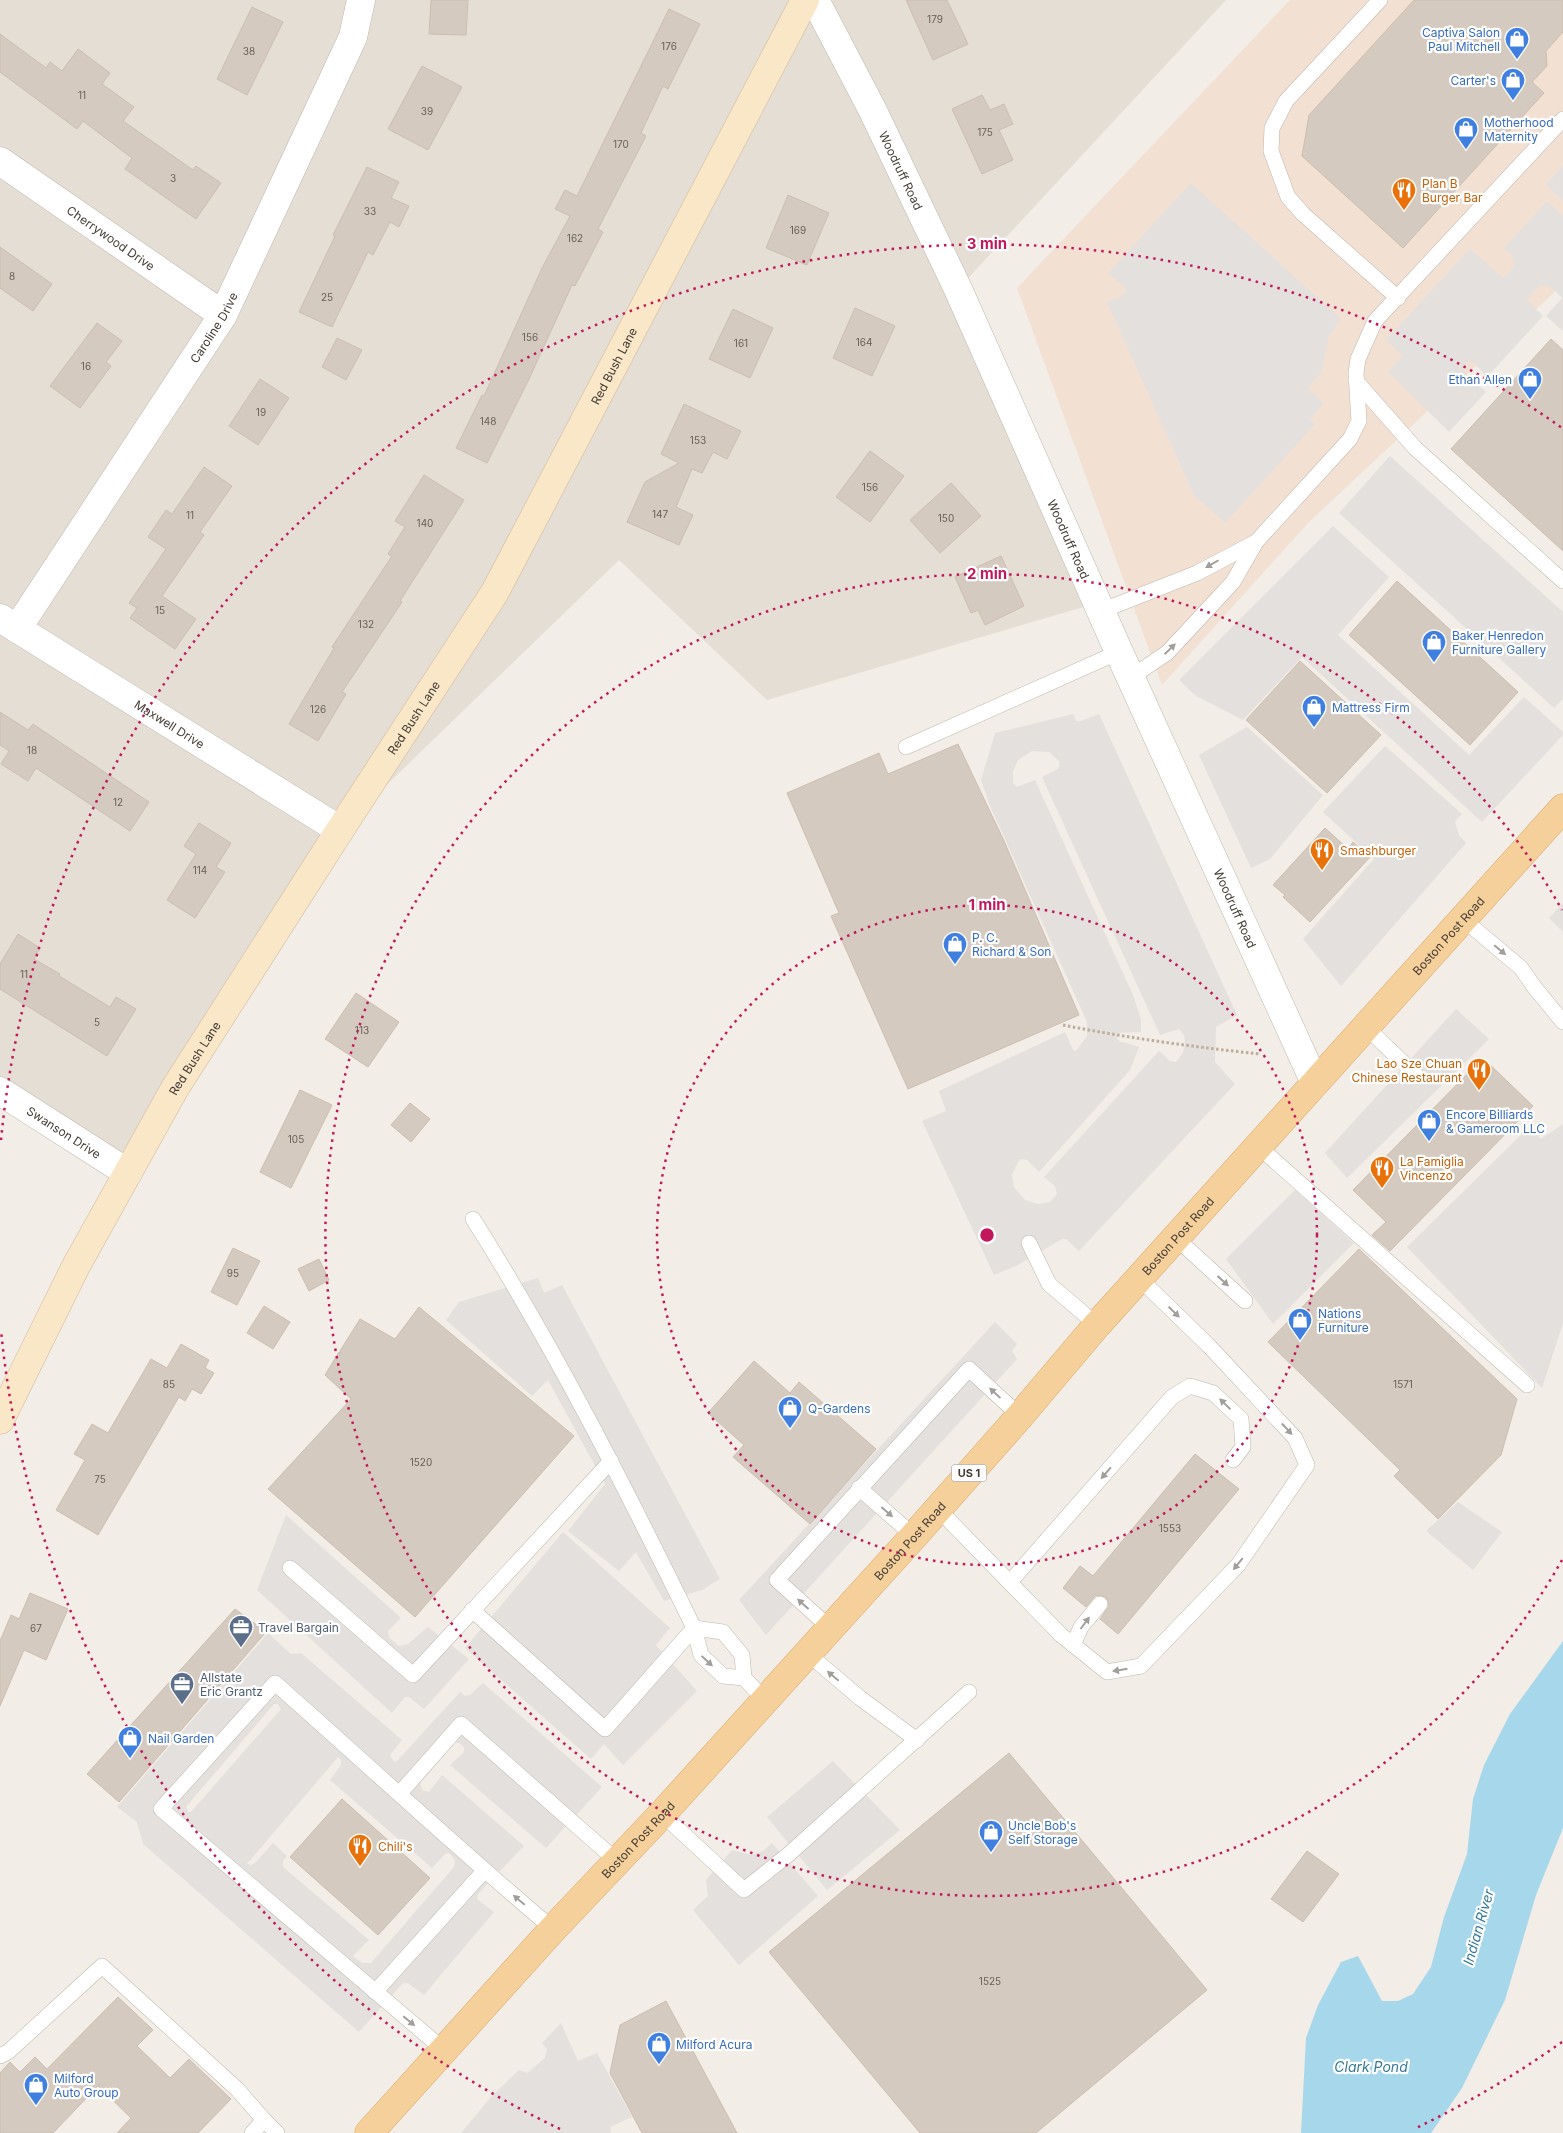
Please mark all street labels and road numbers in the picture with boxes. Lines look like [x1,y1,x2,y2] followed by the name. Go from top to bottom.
[876,129,926,212] street label: Woodruff Road
[64,202,158,273] street label: Cherrywood Drive
[186,290,240,366] street label: Caroline Drive
[587,325,640,407] street label: Red Bush Lane
[1045,497,1093,581] street label: Woodruff Road
[384,678,443,757] street label: Red Bush Lane
[132,696,208,751] street label: Maxwell Drive
[1211,866,1260,950] street label: Woodruff Road
[1409,893,1487,978] street label: Boston Post Road
[165,1018,223,1098] street label: Red Bush Lane
[24,1103,104,1161] street label: Swanson Drive
[1138,1193,1217,1278] street label: Boston Post Road
[952,1465,986,1482] road number: US 1
[870,1498,949,1583] street label: Boston Post Road
[598,1798,678,1881] street label: Boston Post Road

